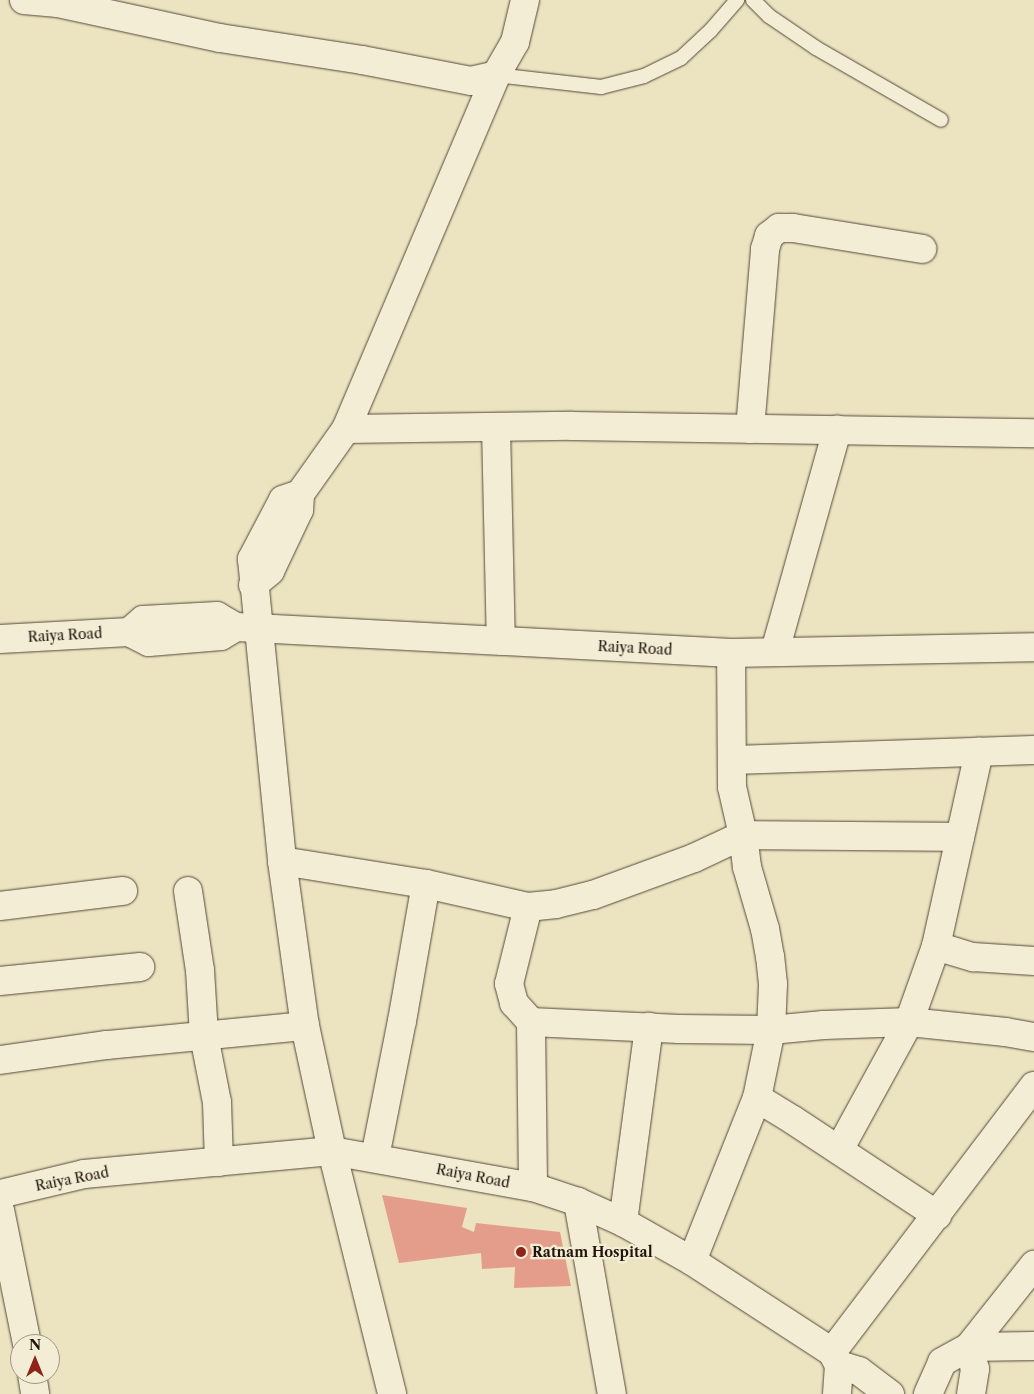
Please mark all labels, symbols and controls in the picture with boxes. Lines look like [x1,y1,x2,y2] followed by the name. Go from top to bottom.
[27,625,103,645] street label: Raiya Road
[597,638,673,658] street label: Raiya Road
[435,1161,511,1191] street label: Raiya Road
[34,1164,110,1194] street label: Raiya Road
[532,1244,653,1260] place label: Ratnam Hospital
[514,1245,528,1259] marker: Ratnam Hospital
[10,1334,60,1384] north arrow
[29,1336,41,1354] text: N

